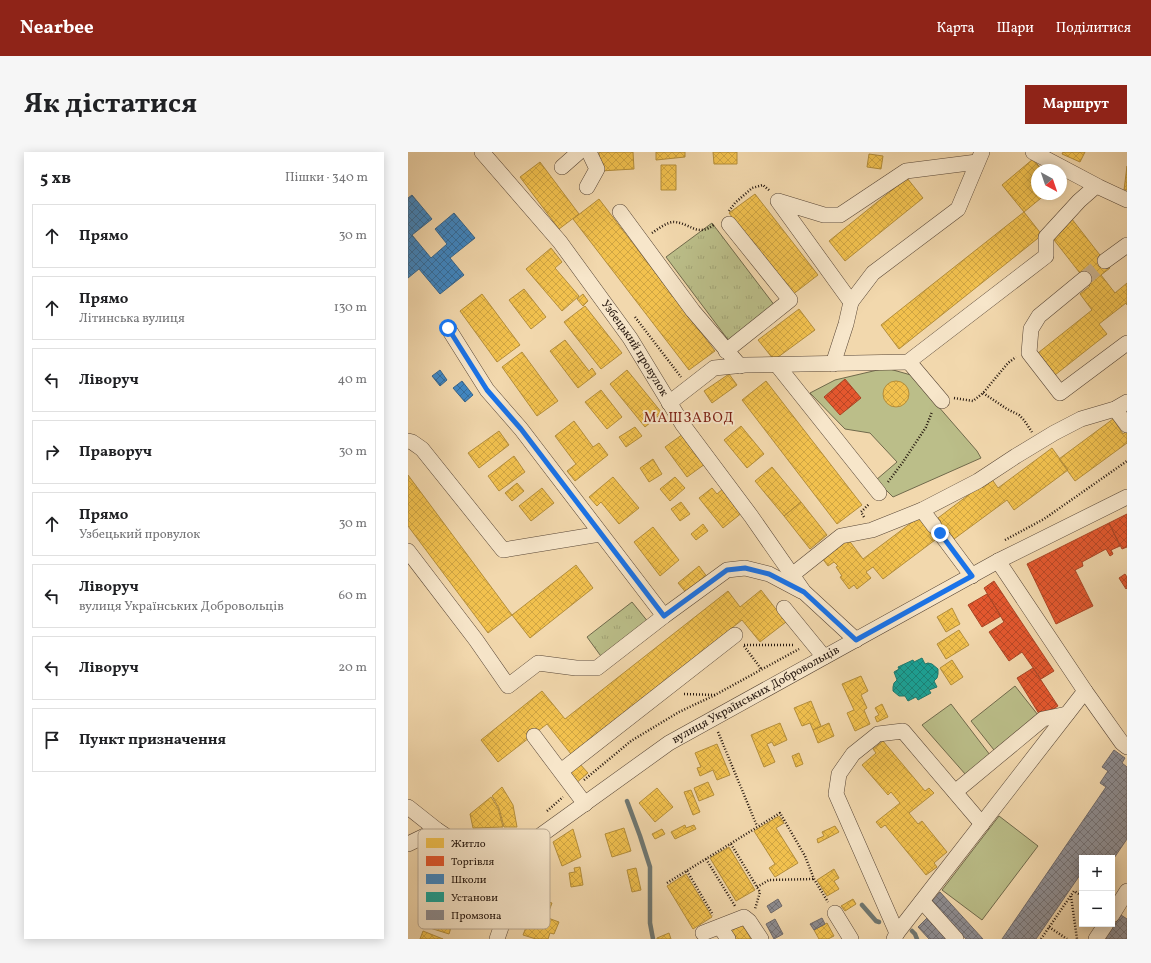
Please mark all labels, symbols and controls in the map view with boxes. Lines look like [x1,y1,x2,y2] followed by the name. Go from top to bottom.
[20,15,94,41] text: Nearbee
[937,19,975,38] text: Карта
[997,19,1034,38] text: Шари
[1056,19,1131,38] text: Поділитися
[24,85,197,124] text: Як дістатися
[1025,85,1127,124] button: Маршрут
[1031,164,1067,200] north arrow
[40,167,71,190] text: 5 хв
[285,169,368,187] text: Пішки · 340 m
[41,225,63,247] icon: ahead
[79,226,128,247] text: Прямо
[339,227,367,245] text: 30 m
[79,289,128,310] text: Прямо
[41,297,63,319] icon: ahead
[597,297,672,400] street label: Узбецький провулок
[334,299,367,317] text: 130 m
[79,310,185,328] text: Літинська вулиця
[439,319,457,337] route start
[41,369,63,391] icon: left
[79,370,139,391] text: Ліворуч
[338,371,367,389] text: 40 m
[643,409,735,428] district label: МАШЗАВОД
[41,441,63,463] icon: right
[79,442,152,463] text: Праворуч
[339,443,367,461] text: 30 m
[79,505,128,526] text: Прямо
[41,513,63,535] icon: ahead
[339,515,367,533] text: 30 m
[931,524,949,542] route end
[79,526,200,544] text: Узбецький провулок
[79,577,139,598] text: Ліворуч
[41,585,63,607] icon: left
[339,587,367,605] text: 60 m
[79,598,284,616] text: вулиця Українських Добровольців
[669,642,843,748] street label: вулиця Українських Добровольців
[41,657,63,679] icon: left
[79,658,139,679] text: Ліворуч
[338,659,367,677] text: 20 m
[41,729,63,751] icon: arrive
[79,730,226,751] text: Пункт призначення
[418,829,550,929] legend
[451,837,486,852] text: Житло
[451,855,495,870] text: Торгівля
[1079,855,1115,927] map controls
[1079,855,1115,891] button: +
[451,873,487,888] text: Школи
[451,891,498,906] text: Установи
[1079,891,1115,927] button: −
[451,909,502,924] text: Промзона

